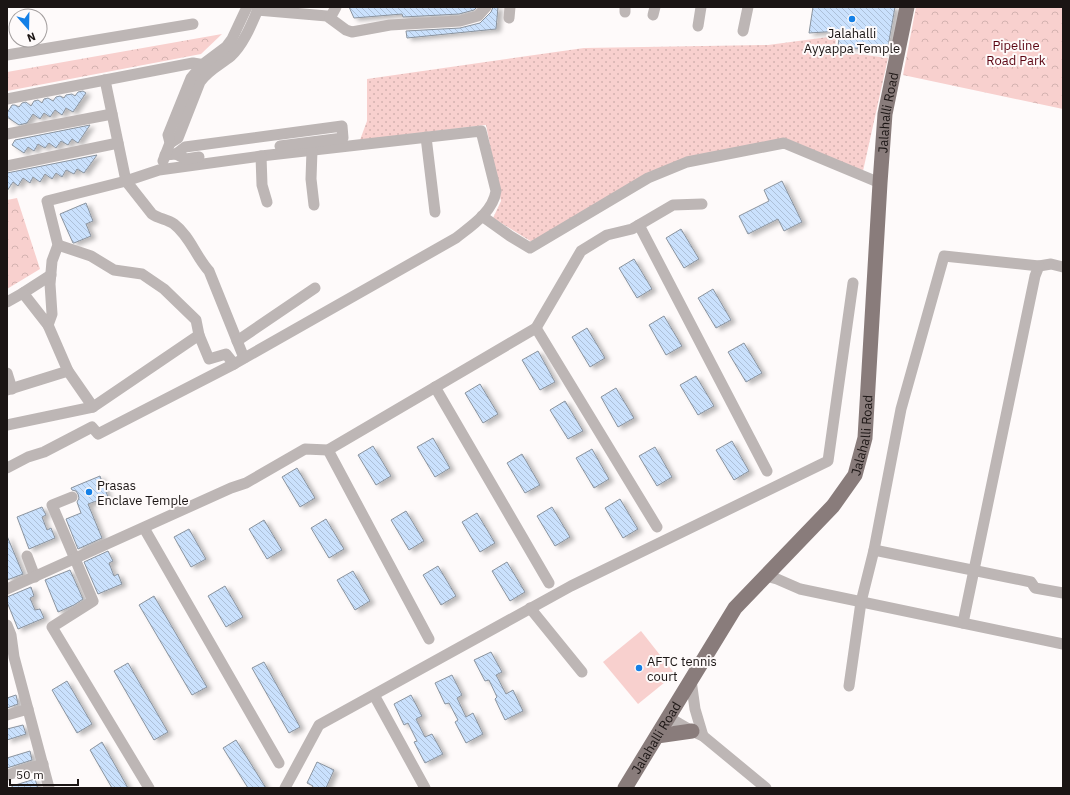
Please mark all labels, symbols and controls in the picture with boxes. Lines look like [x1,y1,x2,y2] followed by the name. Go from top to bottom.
[8,8,48,48] north arrow
[847,14,857,24] marker: Jalahalli Ayyappa Temple
[804,25,900,57] place label: Jalahalli Ayyappa Temple
[25,29,38,45] text: N
[986,37,1046,69] park label: Pipeline Road Park
[874,71,902,154] street label: Jalahalli Road
[847,394,876,477] street label: Jalahalli Road
[97,477,189,509] place label: Prasas Enclave Temple
[84,487,94,497] marker: Prasas Enclave Temple
[647,653,717,685] place label: AFTC tennis court
[634,663,644,673] marker: AFTC tennis court
[627,698,684,777] street label: Jalahalli Road
[10,761,78,787] scale bar
[16,767,44,782] text: 50 m

